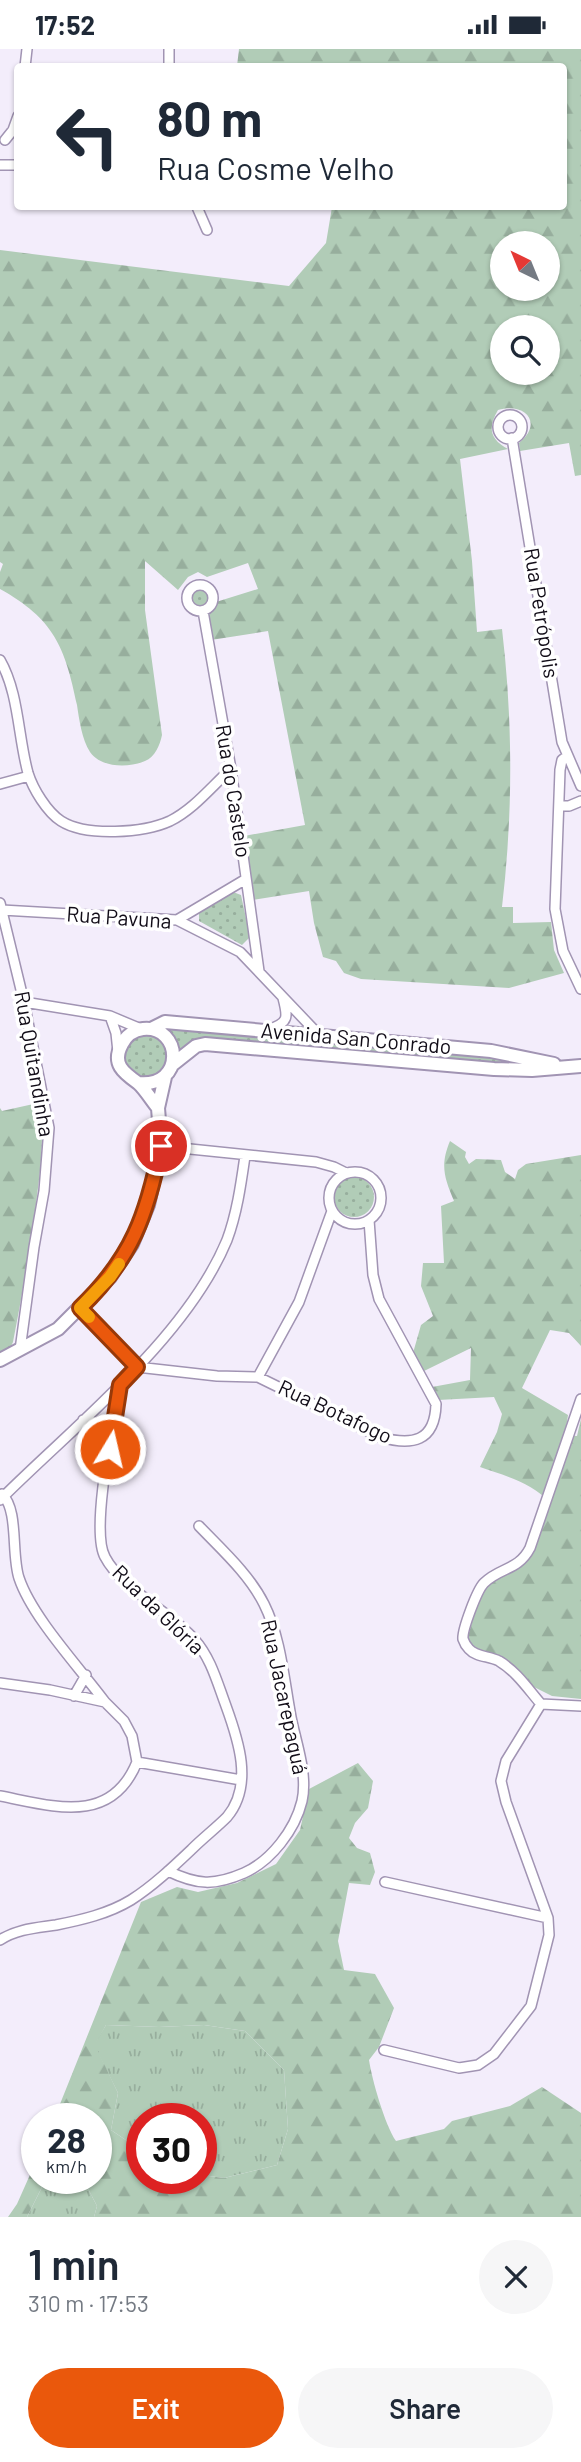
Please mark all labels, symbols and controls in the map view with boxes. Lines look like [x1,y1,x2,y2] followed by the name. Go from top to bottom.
[35,9,95,40] text: 17:52
[157,88,262,147] text: 80 m
[42,91,133,182] icon: left
[157,148,395,186] text: Rua Cosme Velho
[490,231,560,301] north arrow
[490,231,560,385] map controls
[490,315,560,385] button: search
[520,546,565,680] street label: Rua Petrópolis
[212,722,257,859] street label: Rua do Castelo
[66,900,172,933] street label: Rua Pavuna
[10,989,61,1139] street label: Rua Quitandinha
[260,1017,452,1058] street label: Avenida San Conrado
[131,1116,191,1176] pin
[142,1127,180,1165] icon: arrive
[275,1373,396,1448] street label: Rua Botafogo
[73,1412,147,1486] position arrow
[108,1559,210,1659] street label: Rua da Glória
[257,1617,314,1776] street label: Rua Jacarepaguá
[126,2103,217,2194] speed limit sign: 30
[47,2118,86,2160] text: 28
[46,2155,87,2177] text: km/h
[28,2238,120,2288] text: 1 min
[479,2240,553,2314] button: close
[28,2289,149,2317] text: 310 m · 17:53
[28,2368,284,2448] button: Exit
[298,2368,553,2448] button: Share

